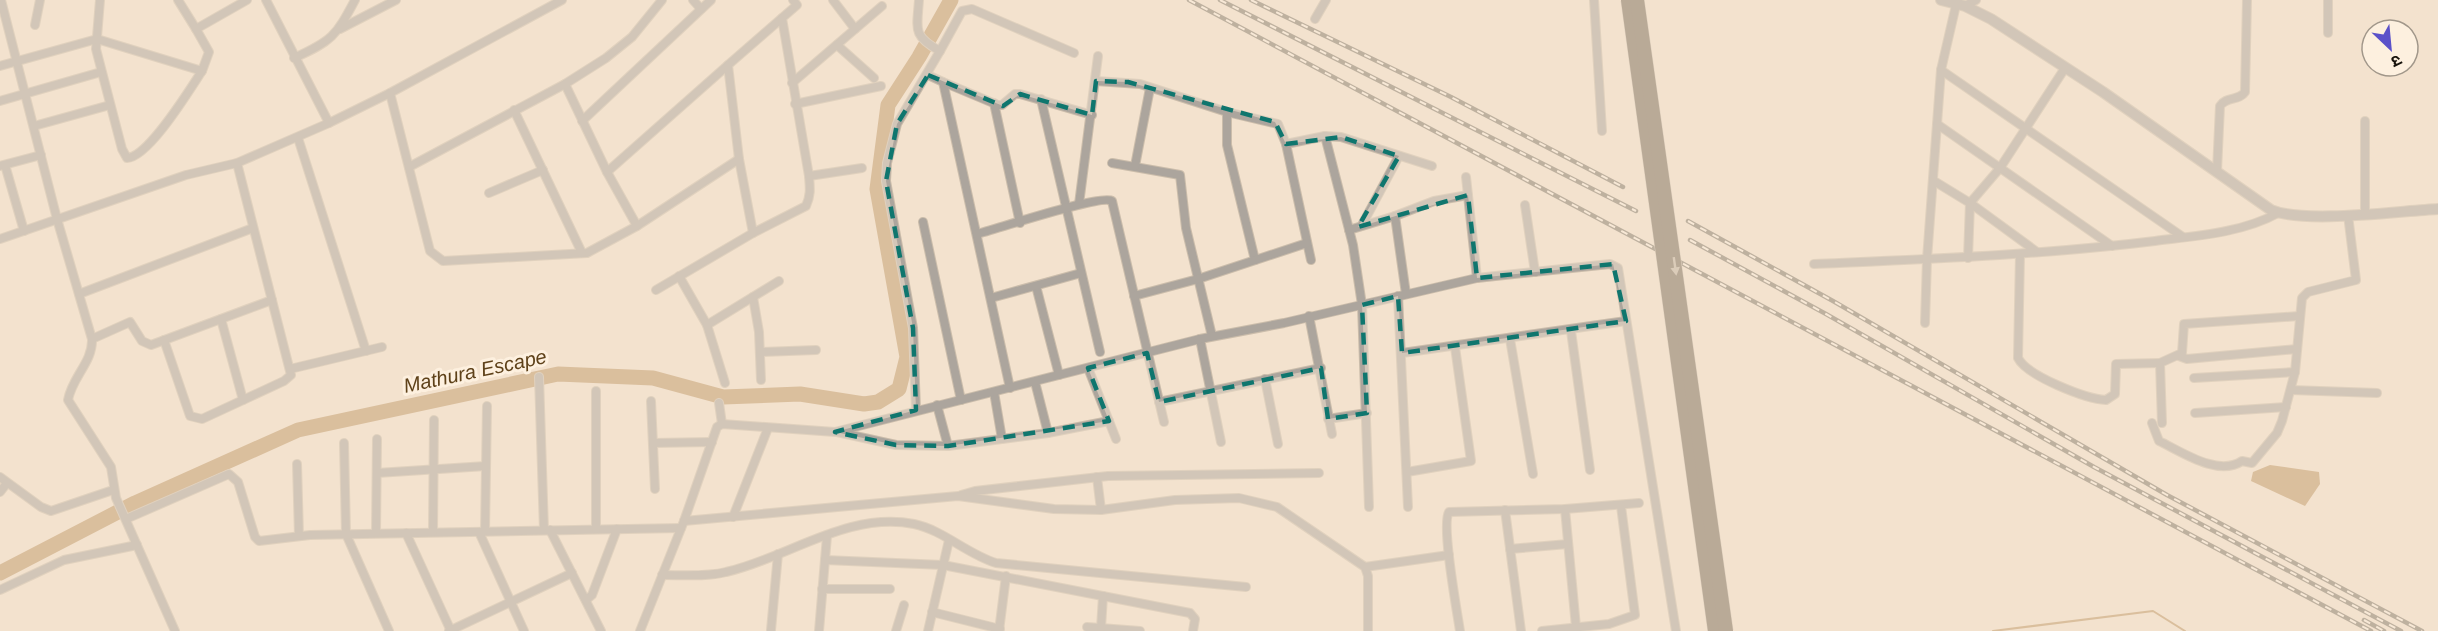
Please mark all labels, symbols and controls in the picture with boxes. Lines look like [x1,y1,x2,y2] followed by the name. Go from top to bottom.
[2360,18,2420,78] north arrow
[2388,51,2404,71] text: उ
[1670,256,1679,275] one-way arrow
[401,345,549,397] water label: Mathura Escape

